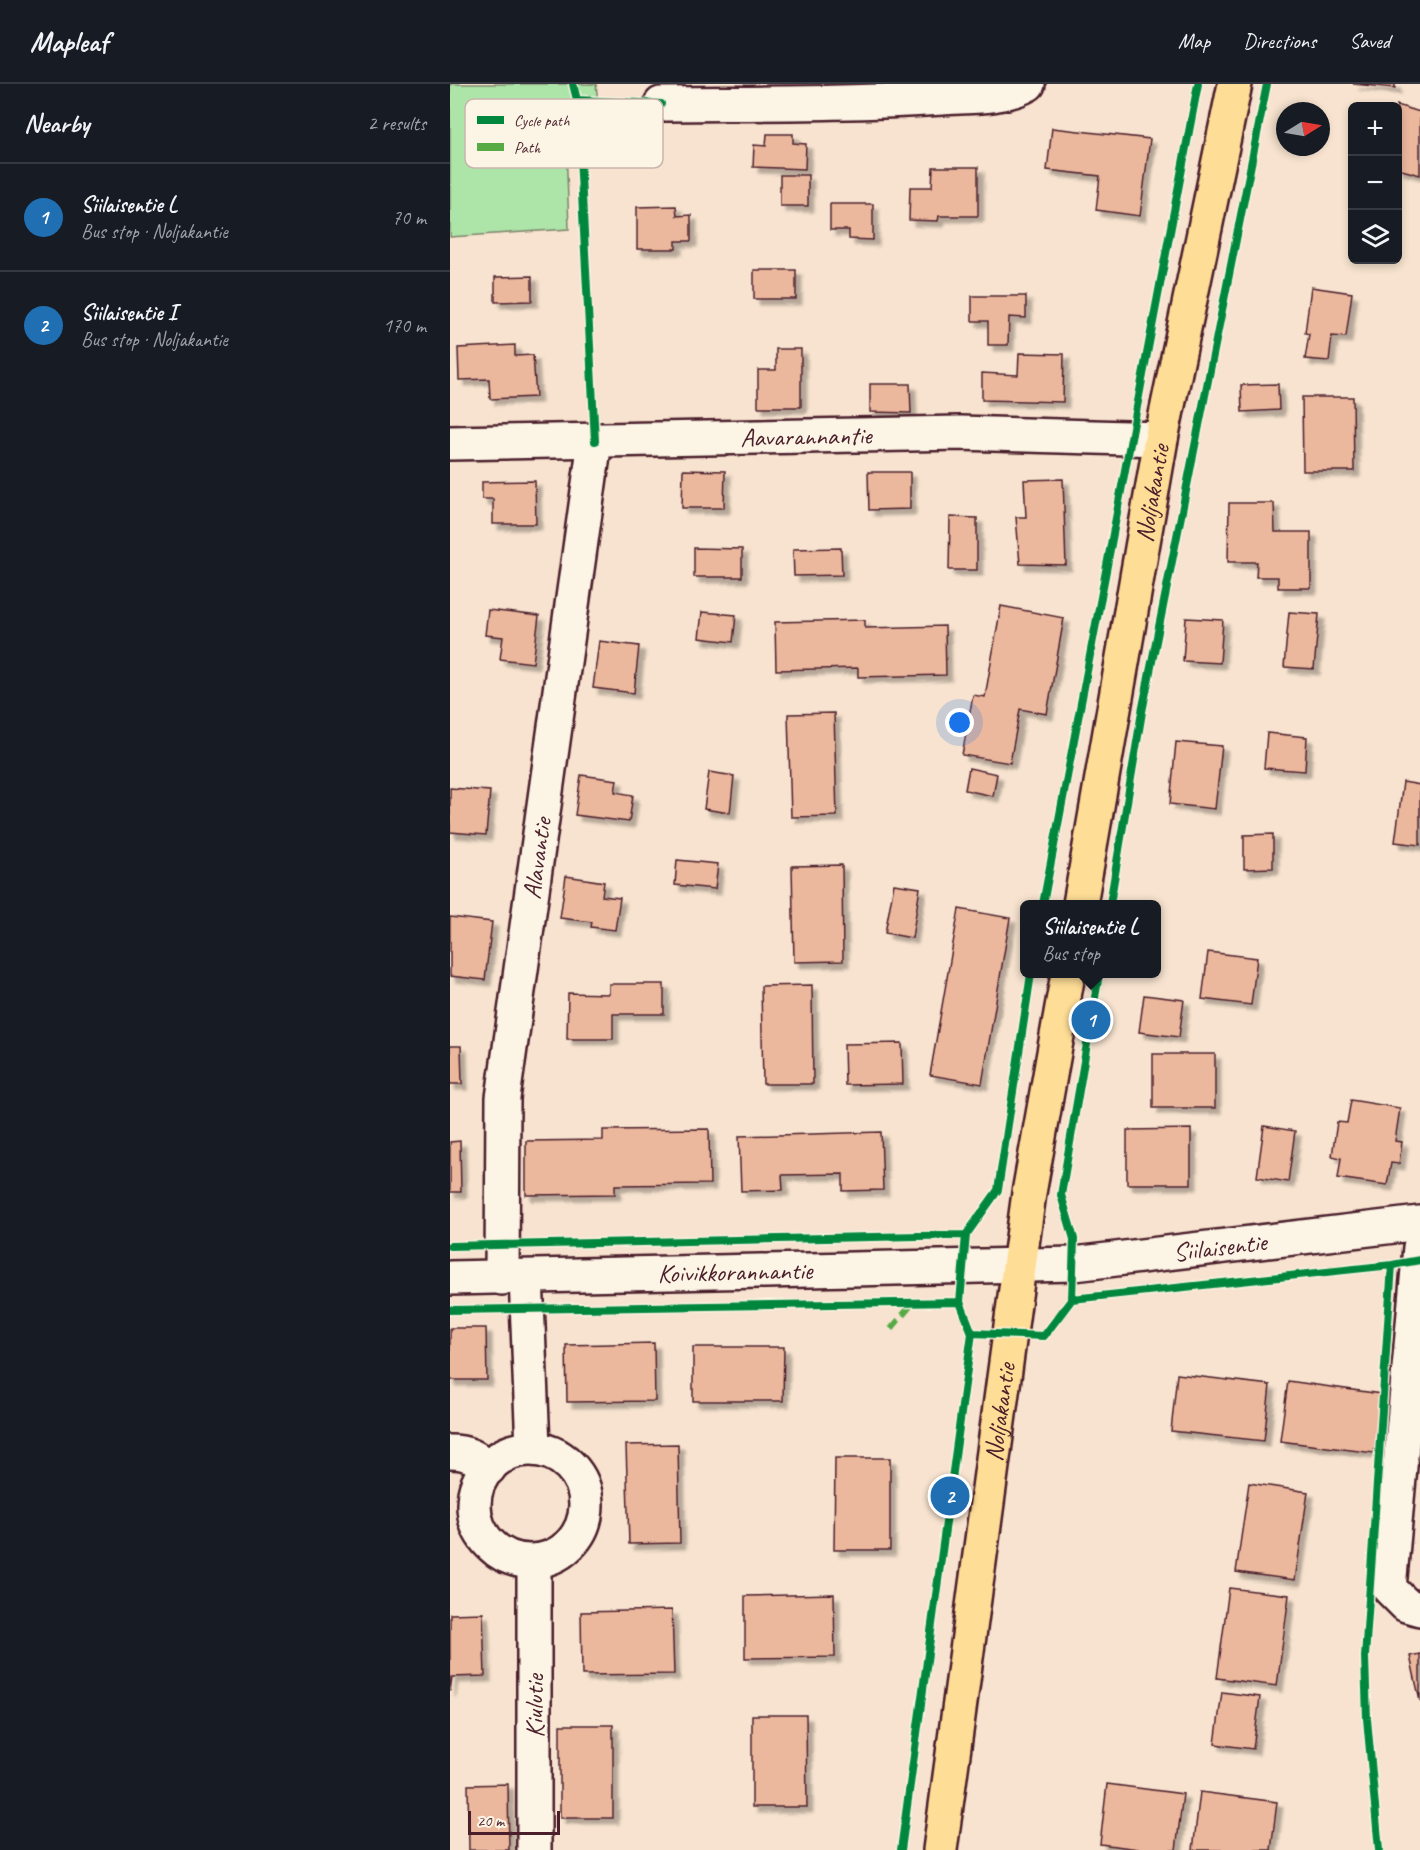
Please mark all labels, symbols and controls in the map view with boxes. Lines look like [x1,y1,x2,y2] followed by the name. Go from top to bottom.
[30,24,108,59] text: Mapleaf
[1178,28,1210,54] text: Map
[1243,28,1316,54] text: Directions
[1349,28,1390,54] text: Saved
[465,99,663,168] legend
[1276,102,1330,156] north arrow
[1348,102,1402,264] map controls
[1348,102,1402,156] button: +
[24,107,89,140] text: Nearby
[367,111,426,136] text: 2 results
[514,111,570,131] text: Cycle path
[514,138,541,158] text: Path
[1348,156,1402,210] button: −
[81,191,177,219] text: Siilaisentie L
[39,205,48,230] text: 1
[392,205,426,230] text: 70 m
[1348,210,1402,264] button: layers
[81,219,228,244] text: Bus stop · Noljakantie
[81,299,177,327] text: Siilaisentie I
[39,313,48,338] text: 2
[383,313,426,338] text: 170 m
[81,327,228,352] text: Bus stop · Noljakantie
[740,418,873,454] street label: Aavarannantie
[1127,440,1177,545] street label: Noljakantie
[945,708,974,737] your location
[515,813,559,901] street label: Alavantie
[1020,900,1161,978] popup
[1042,913,1139,941] text: Siilaisentie L
[1042,941,1100,966] text: Bus stop
[1072,998,1110,1042] pin: 1
[1171,1225,1271,1269] street label: Siilaisentie
[657,1253,814,1290] street label: Koivikkorannantie
[976,1359,1023,1463] street label: Noljakantie
[930,1474,970,1518] pin: 2
[518,1673,551,1738] street label: Kiulutie
[468,1808,560,1836] scale bar
[477,1811,504,1831] text: 20 m

